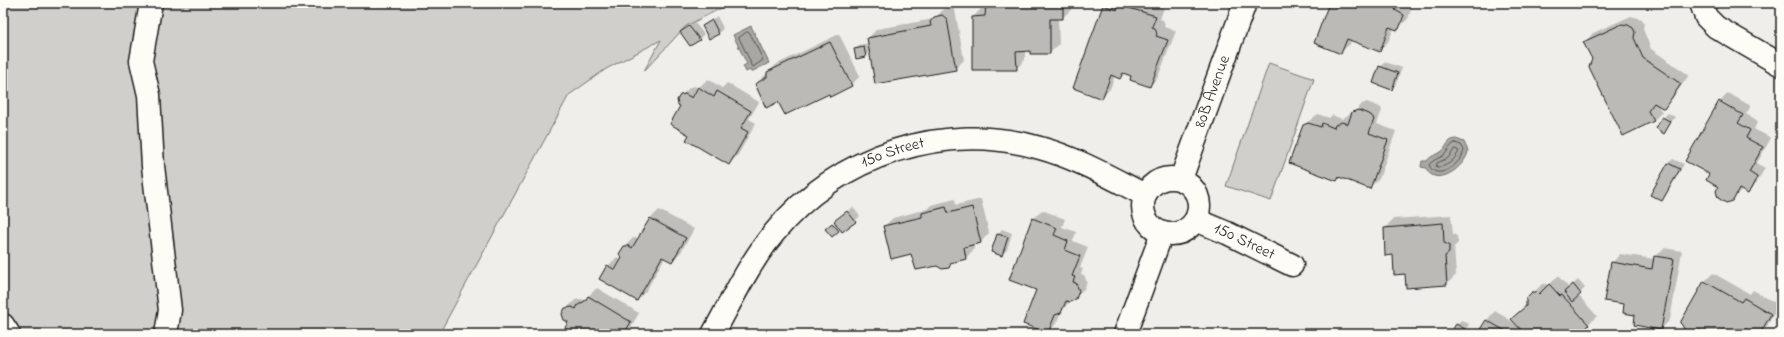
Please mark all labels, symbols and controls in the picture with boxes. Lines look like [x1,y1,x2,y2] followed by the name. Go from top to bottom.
[1189,51,1237,131] street label: 80B Avenue
[857,131,927,175] street label: 150 Street
[1210,217,1280,267] street label: 150 Street

